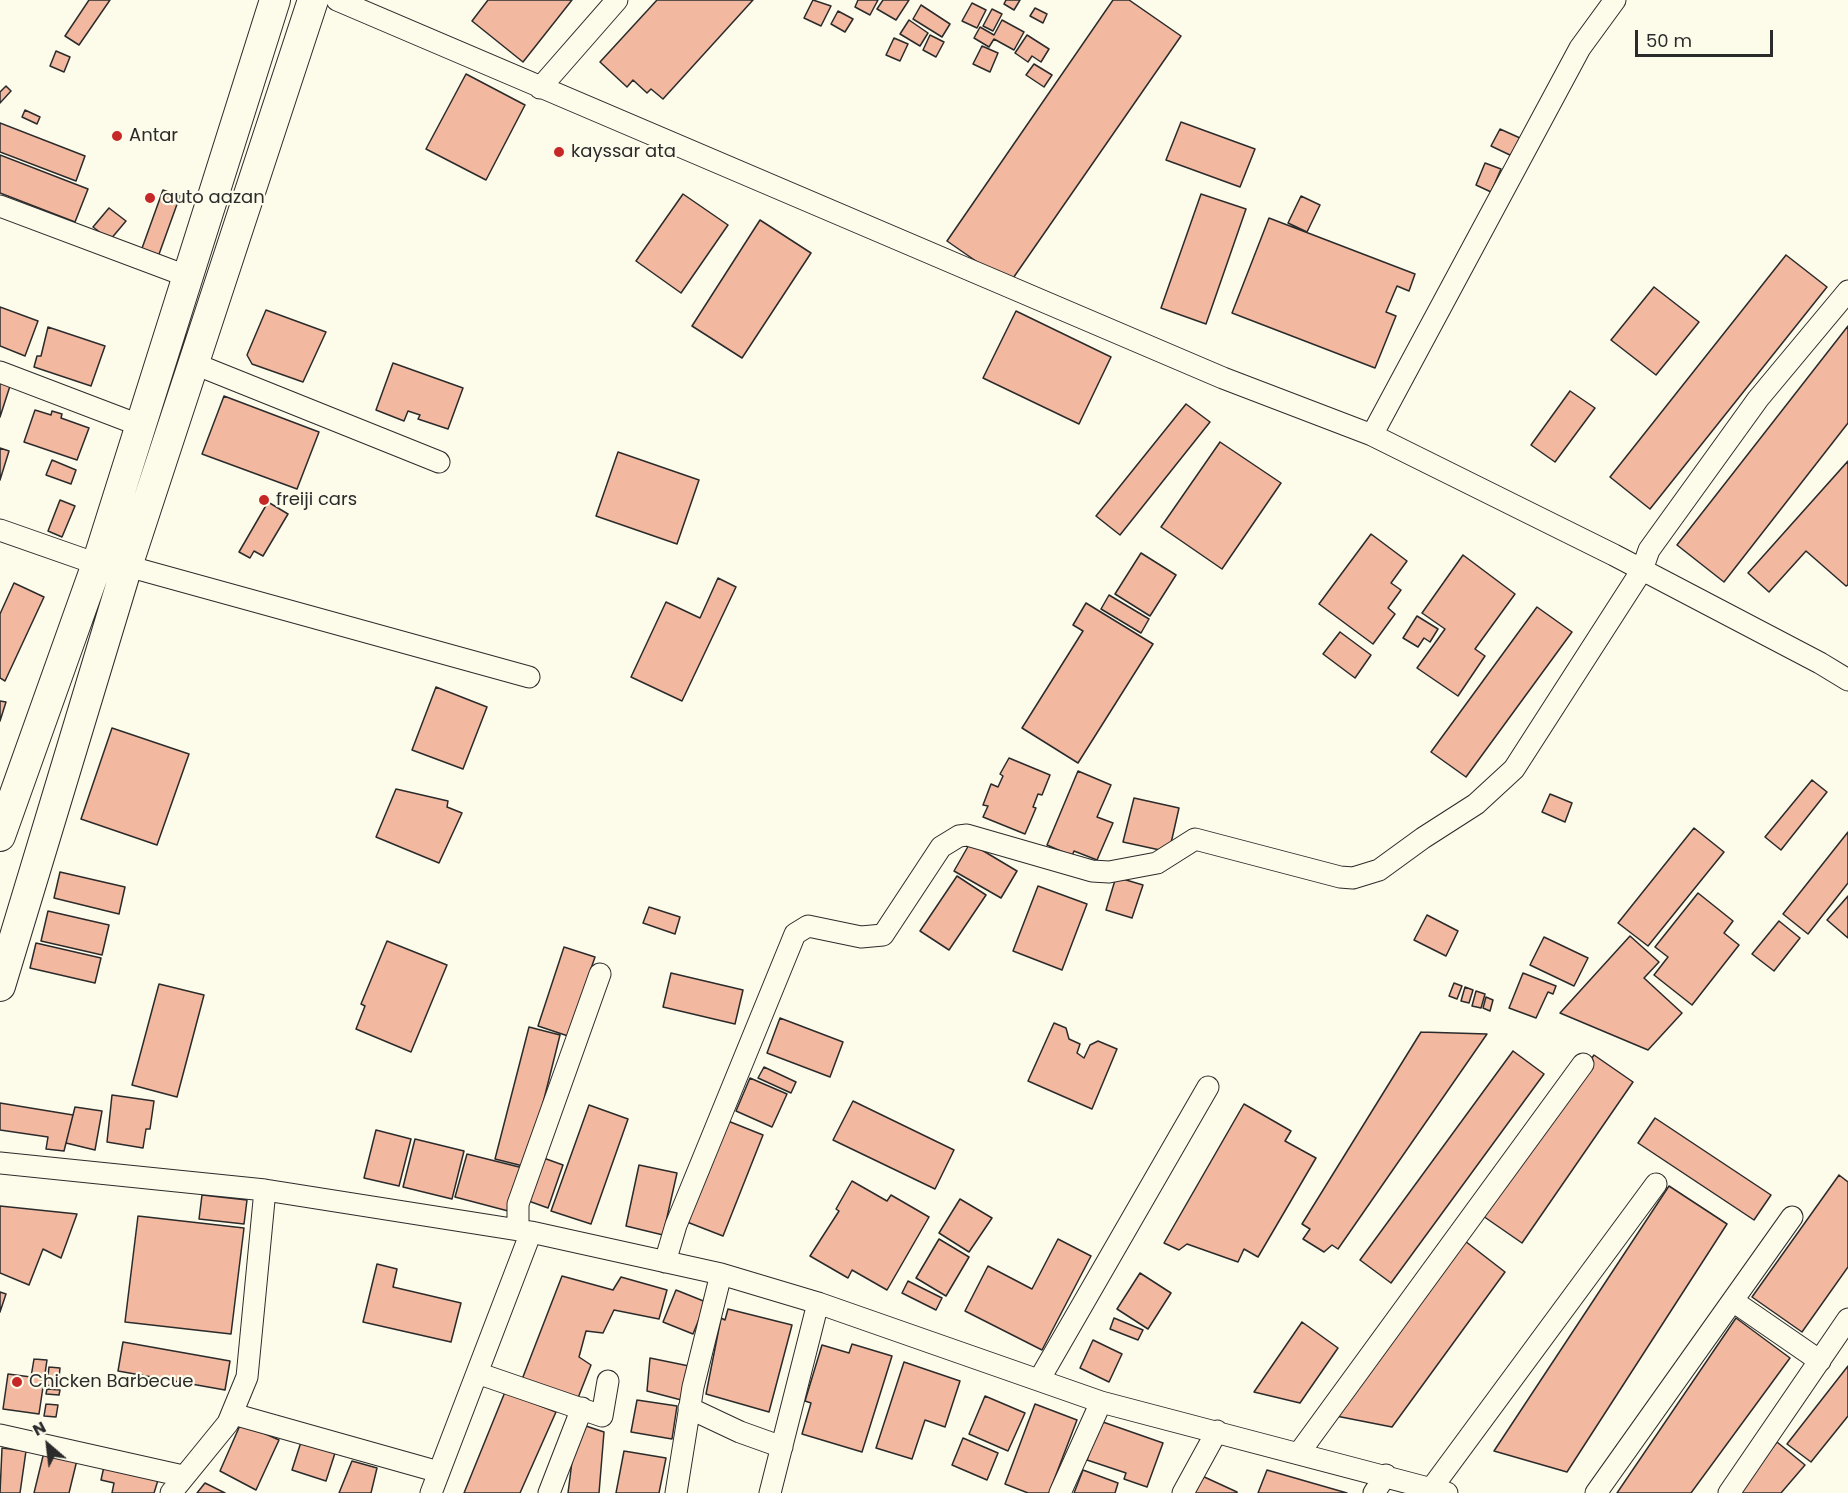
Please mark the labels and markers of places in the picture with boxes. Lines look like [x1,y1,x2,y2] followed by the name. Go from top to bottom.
[129,125,178,147] place label: Antar
[110,129,124,143] marker: Antar
[571,141,676,163] place label: kayssar ata
[552,145,566,159] marker: kayssar ata
[162,187,265,209] place label: auto aazan
[143,191,157,205] marker: auto aazan
[276,489,357,511] place label: freiji cars
[257,493,271,507] marker: freiji cars
[29,1371,193,1393] place label: Chicken Barbecue
[10,1375,24,1389] marker: Chicken Barbecue

